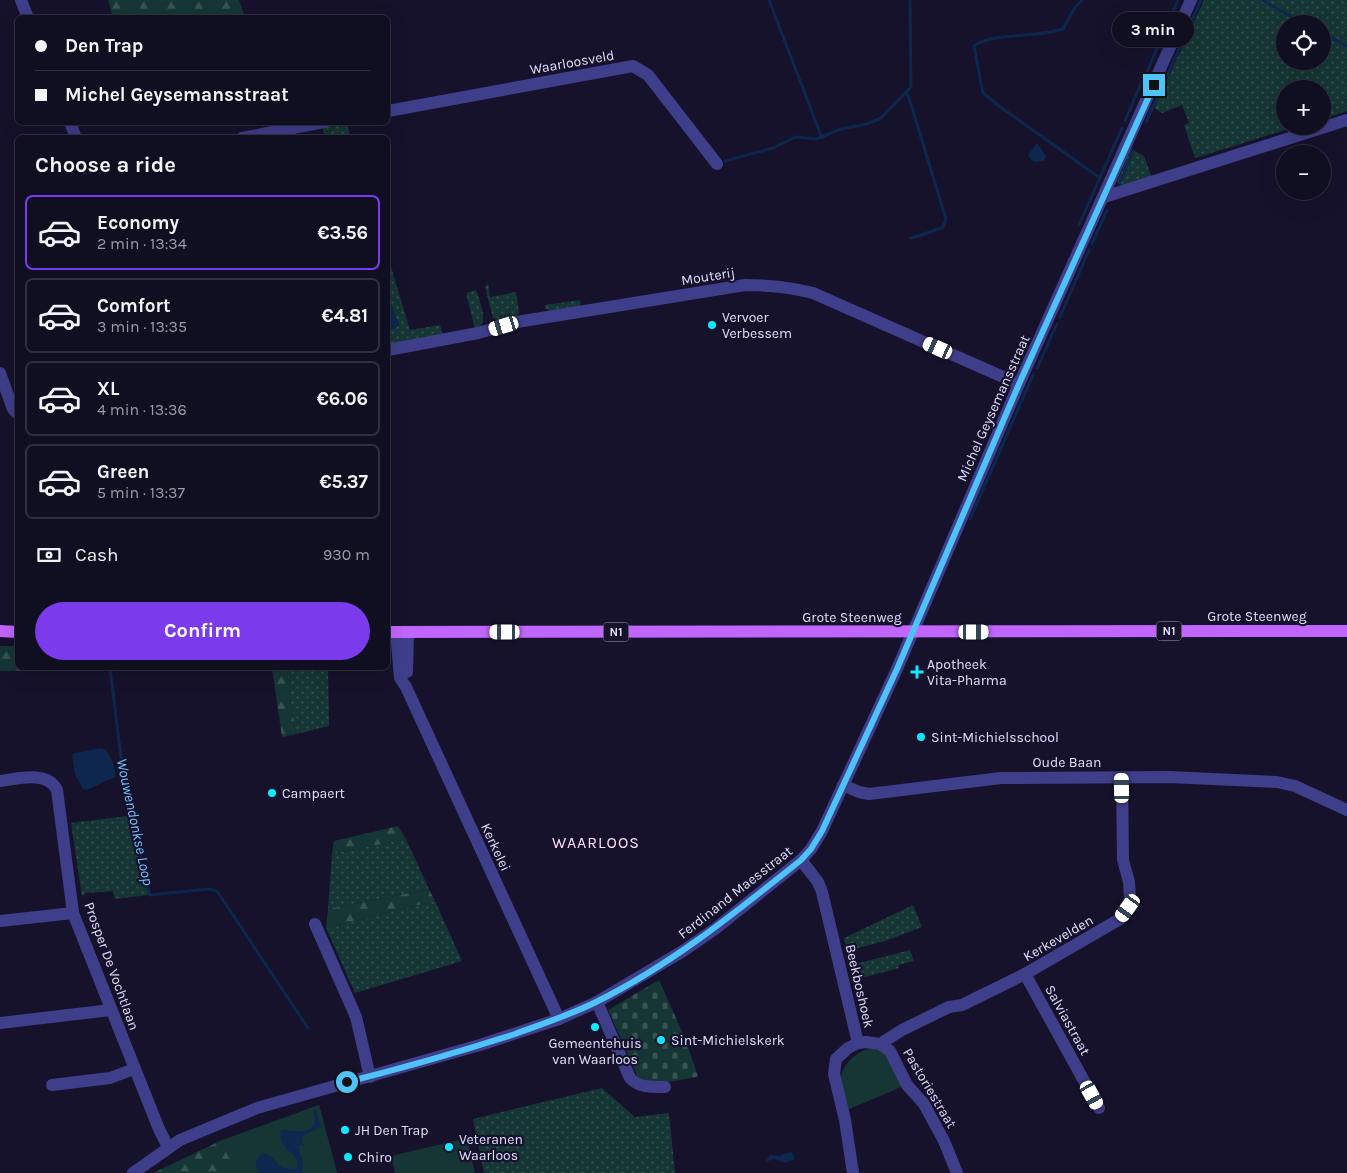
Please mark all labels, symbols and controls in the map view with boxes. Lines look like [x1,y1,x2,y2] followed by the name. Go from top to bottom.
[1113,12,1195,48] callout: 3 min
[1276,15,1331,200] map controls
[1276,15,1331,70] button: locate
[1131,20,1175,39] text: 3 min
[65,35,143,57] text: Den Trap
[528,47,616,78] street label: Waarloosveld
[1143,74,1165,96] route end
[1276,80,1331,135] button: +
[65,84,289,106] text: Michel Geysemansstraat
[1276,145,1331,200] button: −
[35,152,176,178] text: Choose a ride
[37,210,82,255] icon: car
[97,212,179,234] text: Economy
[317,222,368,244] text: €3.56
[97,234,187,253] text: 2 min · 13:34
[680,264,736,289] street label: Mouterij
[37,293,82,338] icon: car
[97,295,171,317] text: Comfort
[322,305,368,327] text: €4.81
[722,309,792,342] place label: Vervoer Verbessem
[487,314,520,338] car
[97,317,187,336] text: 3 min · 13:35
[706,319,718,331] marker: Vervoer Verbessem
[953,332,1033,484] street label: Michel Geysemansstraat
[921,335,954,361] car
[37,376,82,421] icon: car
[97,378,119,400] text: XL
[317,388,368,410] text: €6.06
[97,400,187,419] text: 4 min · 13:36
[37,459,82,504] icon: car
[97,461,149,483] text: Green
[320,471,368,493] text: €5.37
[97,483,185,502] text: 5 min · 13:37
[35,541,63,569] icon: cash
[75,544,119,566] text: Cash
[323,545,370,564] text: 930 m
[35,602,370,660] button: Confirm
[1207,608,1307,625] street label: Grote Steenweg
[802,609,902,626] street label: Grote Steenweg
[604,622,628,642] road number: N1
[1156,622,1182,640] road number: N1
[490,625,520,640] car
[959,625,989,640] car
[927,656,1007,689] place label: Apotheek Vita-Pharma
[911,666,923,678] marker: Apotheek Vita-Pharma
[931,729,1059,746] place label: Sint-Michielsschool
[915,731,927,743] marker: Sint-Michielsschool
[1033,754,1101,771] street label: Oude Baan
[113,757,157,887] water label: Wouwendonkse Loop
[1114,773,1129,803] car
[282,785,345,802] place label: Campaert
[266,787,278,799] marker: Campaert
[477,820,514,874] street label: Kerkelei
[552,833,640,852] district label: WAARLOOS
[675,842,796,942] street label: Ferdinand Maesstraat
[1113,891,1142,925] car
[80,900,143,1033] street label: Prosper De Vochtlaan
[1020,912,1096,965] street label: Kerkevelden
[842,943,877,1030] street label: Beekboshoek
[1041,982,1094,1058] street label: Salviastraat
[589,1021,601,1033] marker: Gemeentehuis van Waarloos
[671,1032,785,1049] place label: Sint-Michielskerk
[655,1034,667,1046] marker: Sint-Michielskerk
[548,1035,642,1068] place label: Gemeentehuis van Waarloos
[899,1045,960,1131] street label: Pastoriestraat
[336,1071,358,1093] route start
[1078,1078,1105,1112] car
[355,1122,428,1139] place label: JH Den Trap
[339,1124,351,1136] marker: JH Den Trap
[459,1131,523,1164] place label: Veteranen Waarloos
[443,1141,455,1153] marker: Veteranen Waarloos
[358,1149,392,1166] place label: Chiro
[342,1151,354,1163] marker: Chiro

